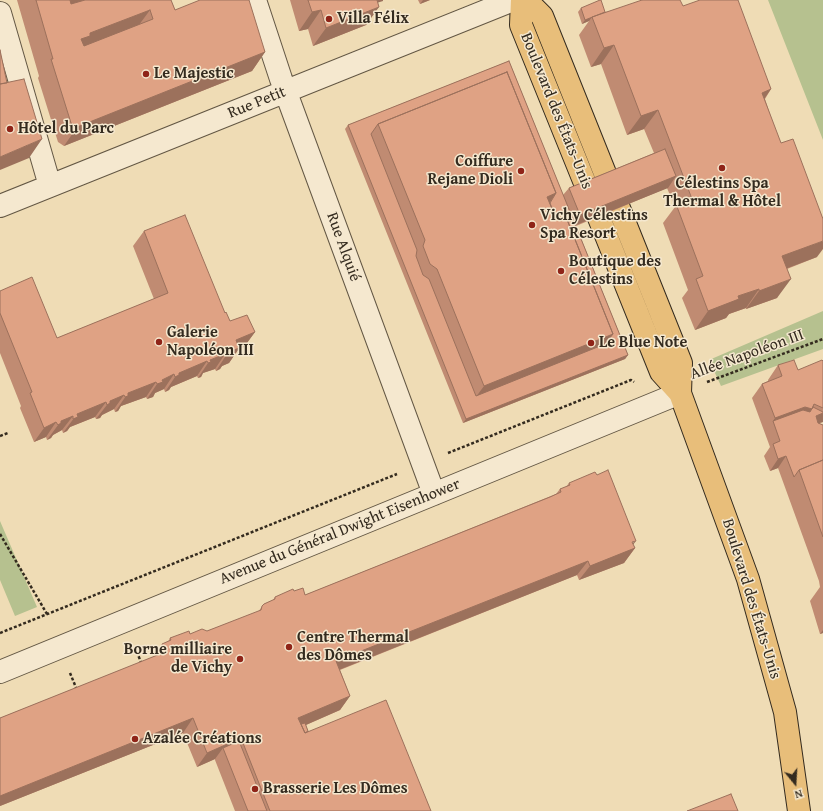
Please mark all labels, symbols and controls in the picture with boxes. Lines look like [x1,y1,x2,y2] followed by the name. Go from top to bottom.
[337,9,409,29] place label: Villa Félix
[324,14,334,24] marker: Villa Félix
[516,30,596,192] street label: Boulevard des États-Unis
[154,64,234,84] place label: Le Majestic
[141,69,151,79] marker: Le Majestic
[225,83,289,123] street label: Rue Petit
[18,119,114,139] place label: Hôtel du Parc
[5,124,15,134] marker: Hôtel du Parc
[428,152,513,190] place label: Coiffure Rejane Dioli
[717,163,727,173] marker: Célestins Spa Thermal & Hôtel
[516,166,526,176] marker: Coiffure Rejane Dioli
[663,174,781,212] place label: Célestins Spa Thermal & Hôtel
[540,206,648,244] place label: Vichy Célestins Spa Resort
[322,210,364,284] street label: Rue Alquié
[527,220,537,230] marker: Vichy Célestins Spa Resort
[569,252,661,290] place label: Boutique des Célestins
[556,266,566,276] marker: Boutique des Célestins
[167,323,254,361] place label: Galerie Napoléon III
[688,326,806,384] street label: Allée Napoléon III
[599,333,687,353] place label: Le Blue Note
[154,337,164,347] marker: Galerie Napoléon III
[586,338,596,348] marker: Le Blue Note
[217,475,463,589] street label: Avenue du Général Dwight Eisenhower
[717,516,785,682] street label: Boulevard des États-Unis
[297,628,409,666] place label: Centre Thermal des Dômes
[124,640,232,678] place label: Borne milliaire de Vichy
[284,642,294,652] marker: Centre Thermal des Dômes
[235,654,245,664] marker: Borne milliaire de Vichy
[143,729,262,749] place label: Azalée Créations
[130,734,140,744] marker: Azalée Créations
[775,763,815,803] north arrow
[263,779,408,799] place label: Brasserie Les Dômes
[250,784,260,794] marker: Brasserie Les Dômes
[793,786,805,803] text: N

